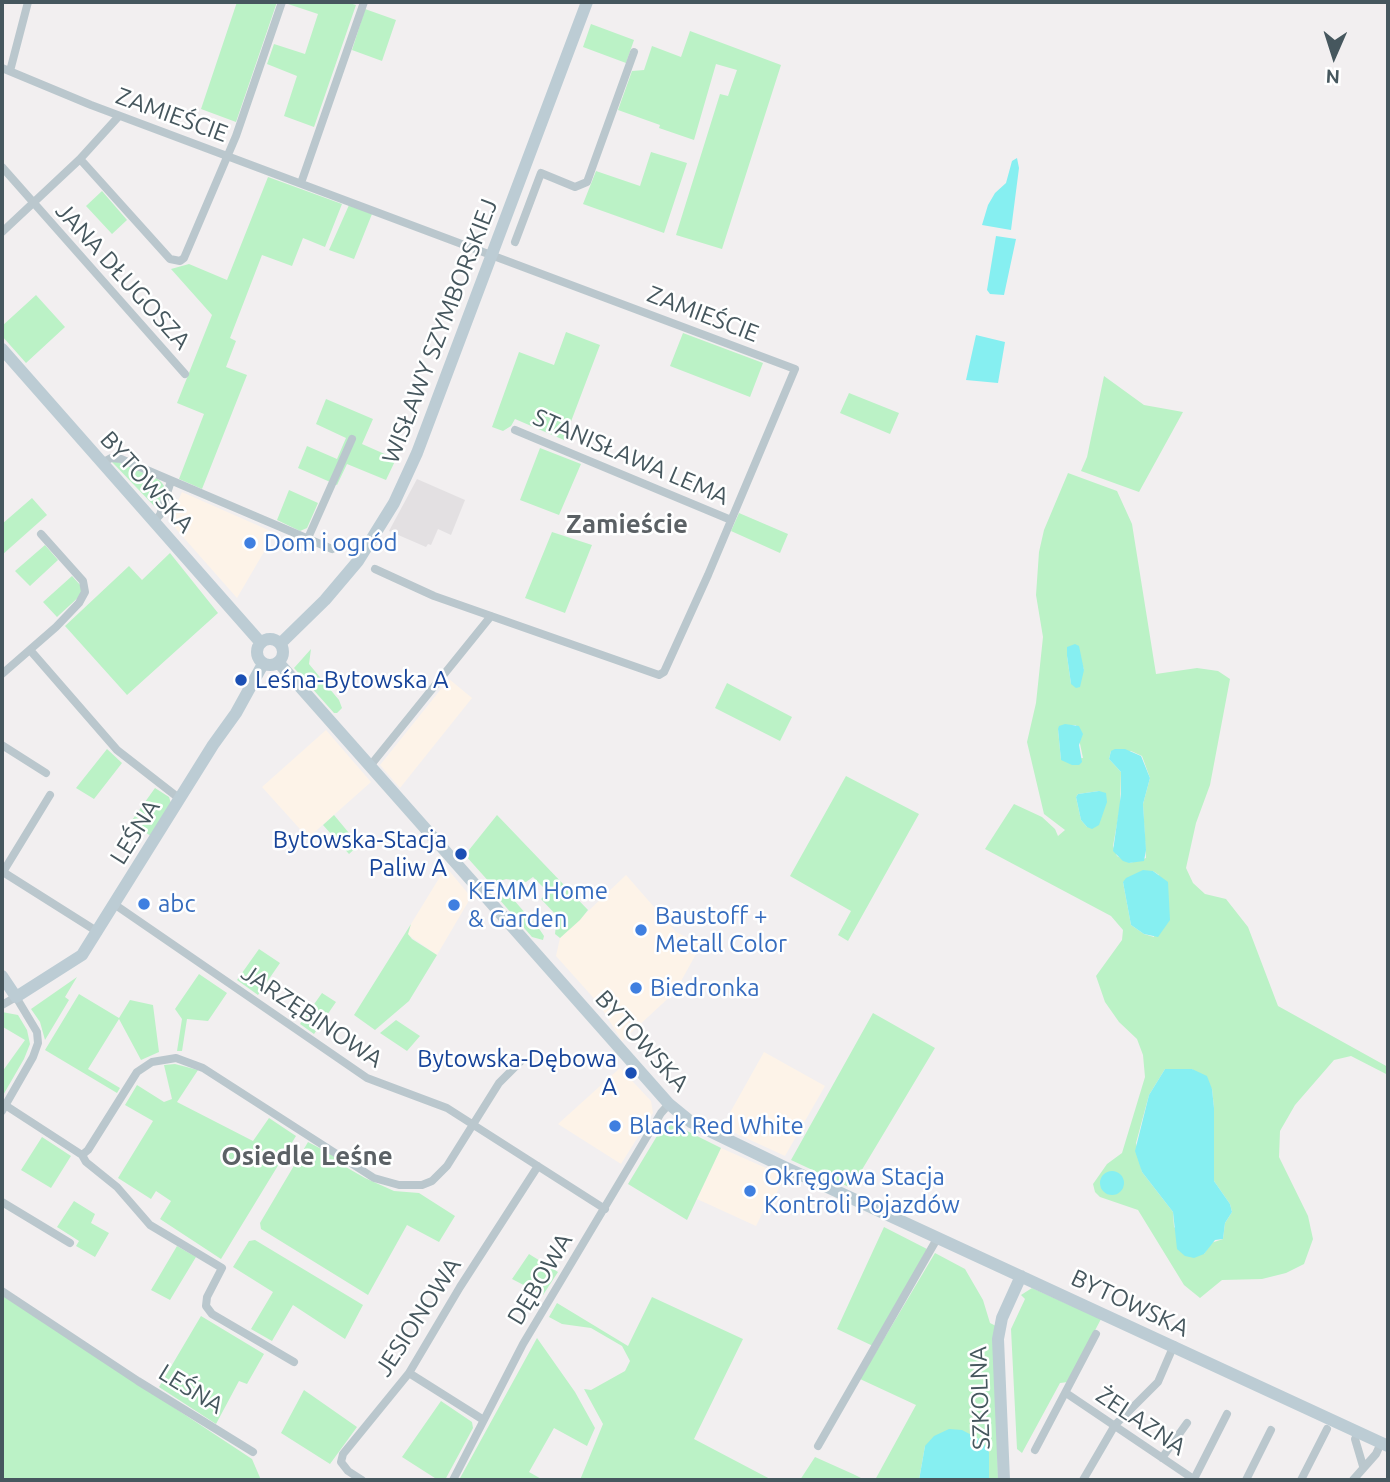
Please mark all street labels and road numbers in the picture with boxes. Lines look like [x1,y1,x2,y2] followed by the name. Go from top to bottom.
[112,81,232,149] street label: ZAMIEŚCIE
[376,195,504,467] street label: WISŁAWY SZYMBORSKIEJ
[49,196,197,356] street label: JANA DŁUGOSZA
[643,280,763,348] street label: ZAMIEŚCIE
[529,403,733,511] street label: STANISŁAWA LEMA
[94,425,200,539] street label: BYTOWSKA
[104,794,166,870] street label: LEŚNA
[236,958,388,1074] street label: JARZĘBINOWA
[589,984,695,1098] street label: BYTOWSKA
[501,1228,579,1330] street label: DĘBOWA
[369,1252,467,1382] street label: JESIONOWA
[1066,1263,1194,1343] street label: BYTOWSKA
[964,1346,996,1450] street label: SZKOLNA
[153,1358,229,1420] street label: LEŚNA
[1091,1380,1191,1462] street label: ŻELAZNA

